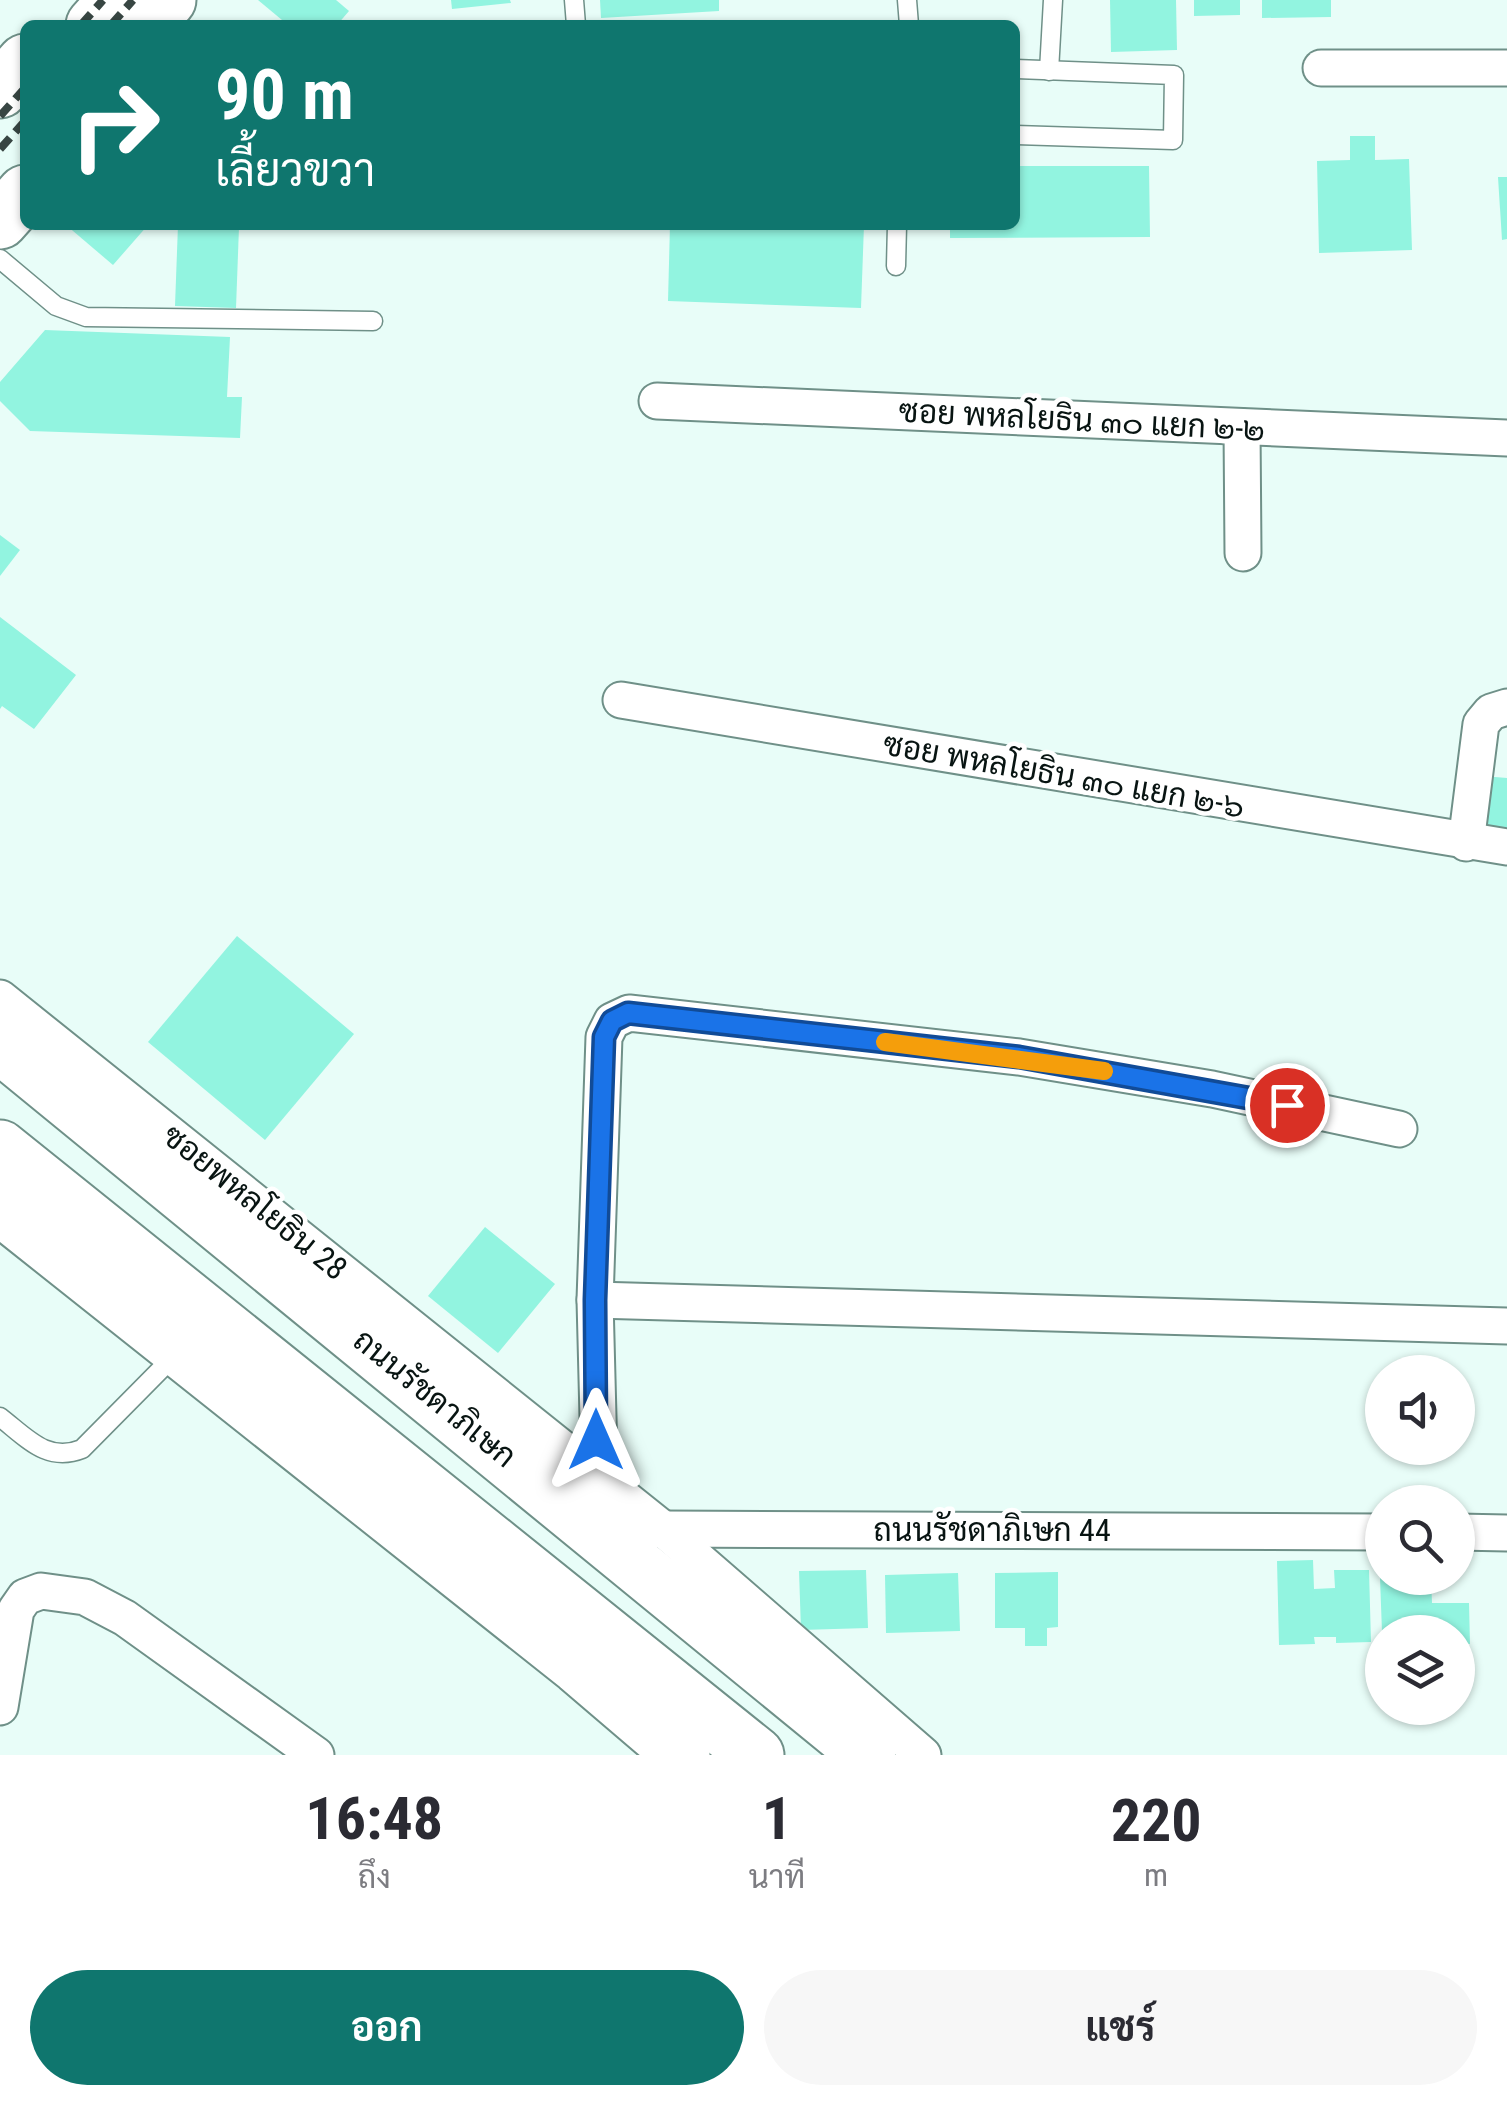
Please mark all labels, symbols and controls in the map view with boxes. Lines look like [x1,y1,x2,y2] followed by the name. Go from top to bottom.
[215,54,354,136] text: 90 m
[50,60,180,190] icon: right
[215,144,375,197] text: เลี้ยวขวา
[898,389,1266,449] street label: ซอย พหลโยธิน ๓๐ แยก ๒-๒
[880,723,1248,826] street label: ซอย พหลโยธิน ๓๐ แยก ๒-๖
[1245,1063,1330,1148] pin
[1260,1078,1315,1133] icon: arrive
[155,1115,356,1288] street label: ซอยพหลโยธิน 28
[346,1321,524,1475] street label: ถนนรัชดาภิเษก
[1365,1355,1475,1725] map controls
[1365,1355,1475,1465] button: sound
[544,1388,648,1492] position arrow
[1365,1485,1475,1595] button: search
[873,1511,1111,1549] street label: ถนนรัชดาภิเษก 44
[1365,1615,1475,1725] button: layers
[305,1783,443,1854] text: 16:48
[762,1783,792,1854] text: 1
[1111,1785,1202,1856] text: 220
[1144,1856,1168,1894] text: m
[358,1858,391,1896] text: ถึง
[748,1858,805,1896] text: นาที
[30,1970,744,2085] button: ออก
[764,1970,1477,2085] button: แชร์

